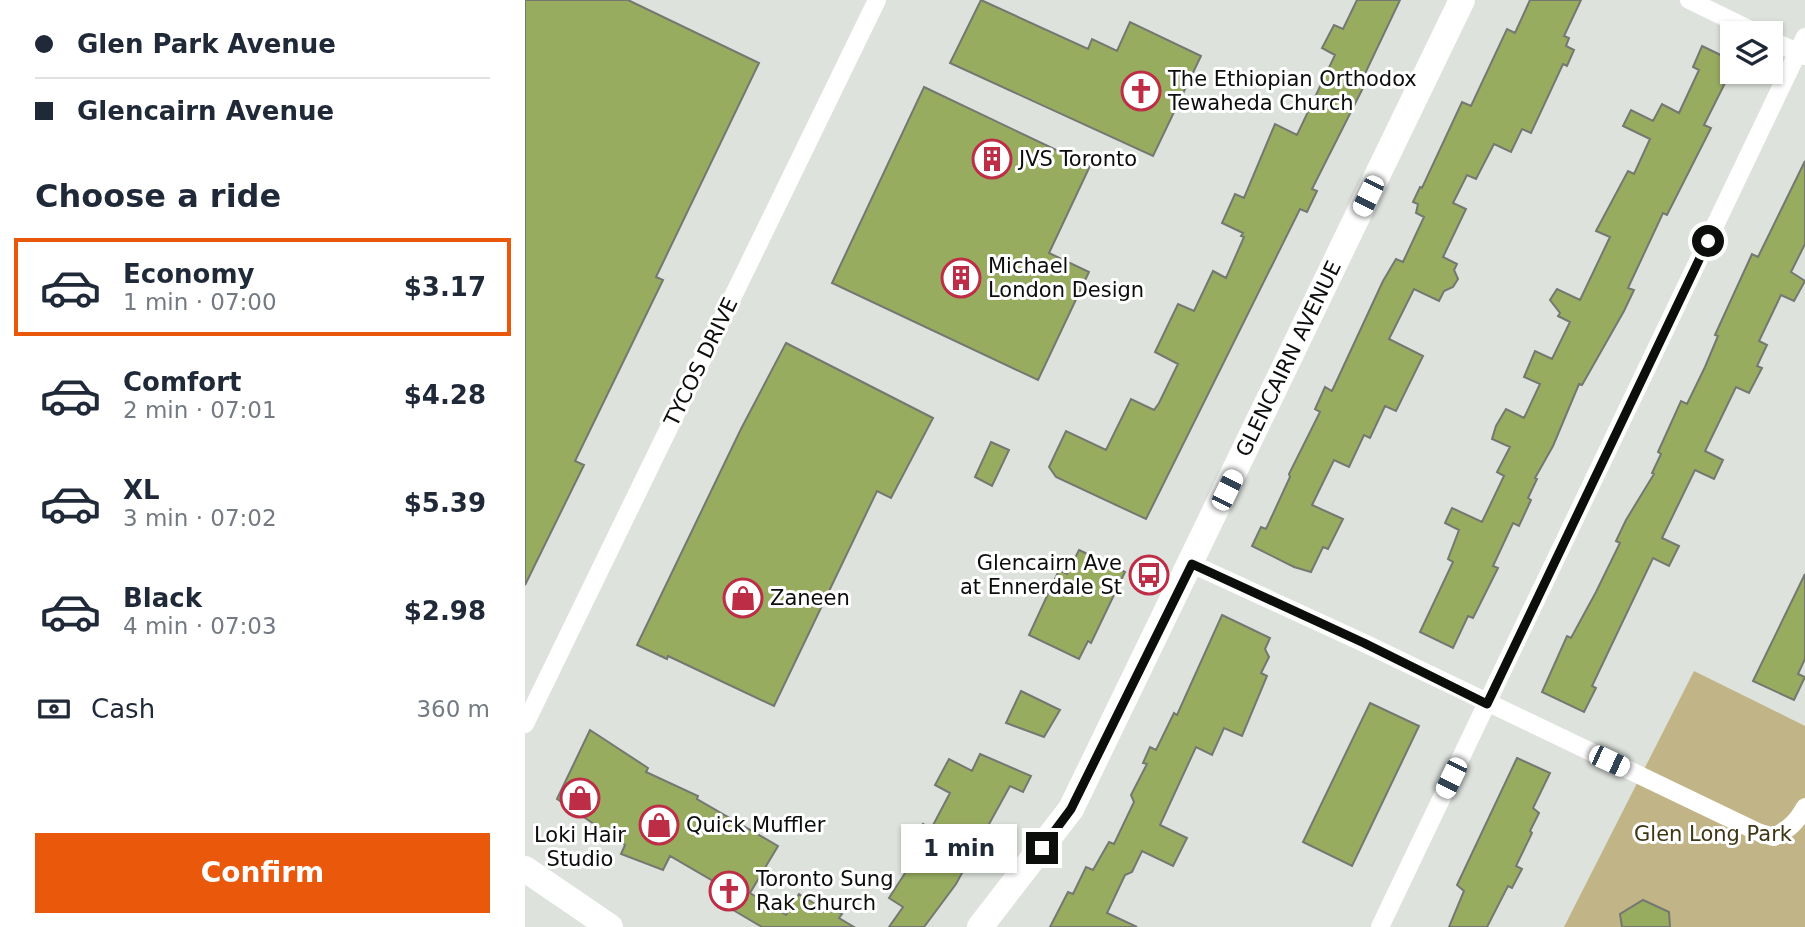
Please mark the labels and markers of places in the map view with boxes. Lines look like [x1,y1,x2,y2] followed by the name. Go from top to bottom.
[1167,67,1417,115] place label: The Ethiopian Orthodox Tewaheda Church
[1120,70,1162,112] church icon: The Ethiopian Orthodox Tewaheda Church
[971,138,1013,180] building icon: JVS Toronto
[1017,147,1137,171] place label: JVS Toronto
[988,254,1144,302] place label: Michael London Design
[940,257,982,299] building icon: Michael London Design
[960,551,1122,599] place label: Glencairn Ave at Ennerdale St
[1128,554,1170,596] bus stop icon: Glencairn Ave at Ennerdale St
[722,577,764,619] shop icon: Zaneen
[770,586,850,610] place label: Zaneen
[559,777,601,819] shop icon: Loki Hair Studio
[638,804,680,846] shop icon: Quick Muffler
[686,813,826,837] place label: Quick Muffler
[534,823,626,871] place label: Loki Hair Studio
[755,867,893,915] place label: Toronto Sung Rak Church
[708,870,750,912] church icon: Toronto Sung Rak Church

